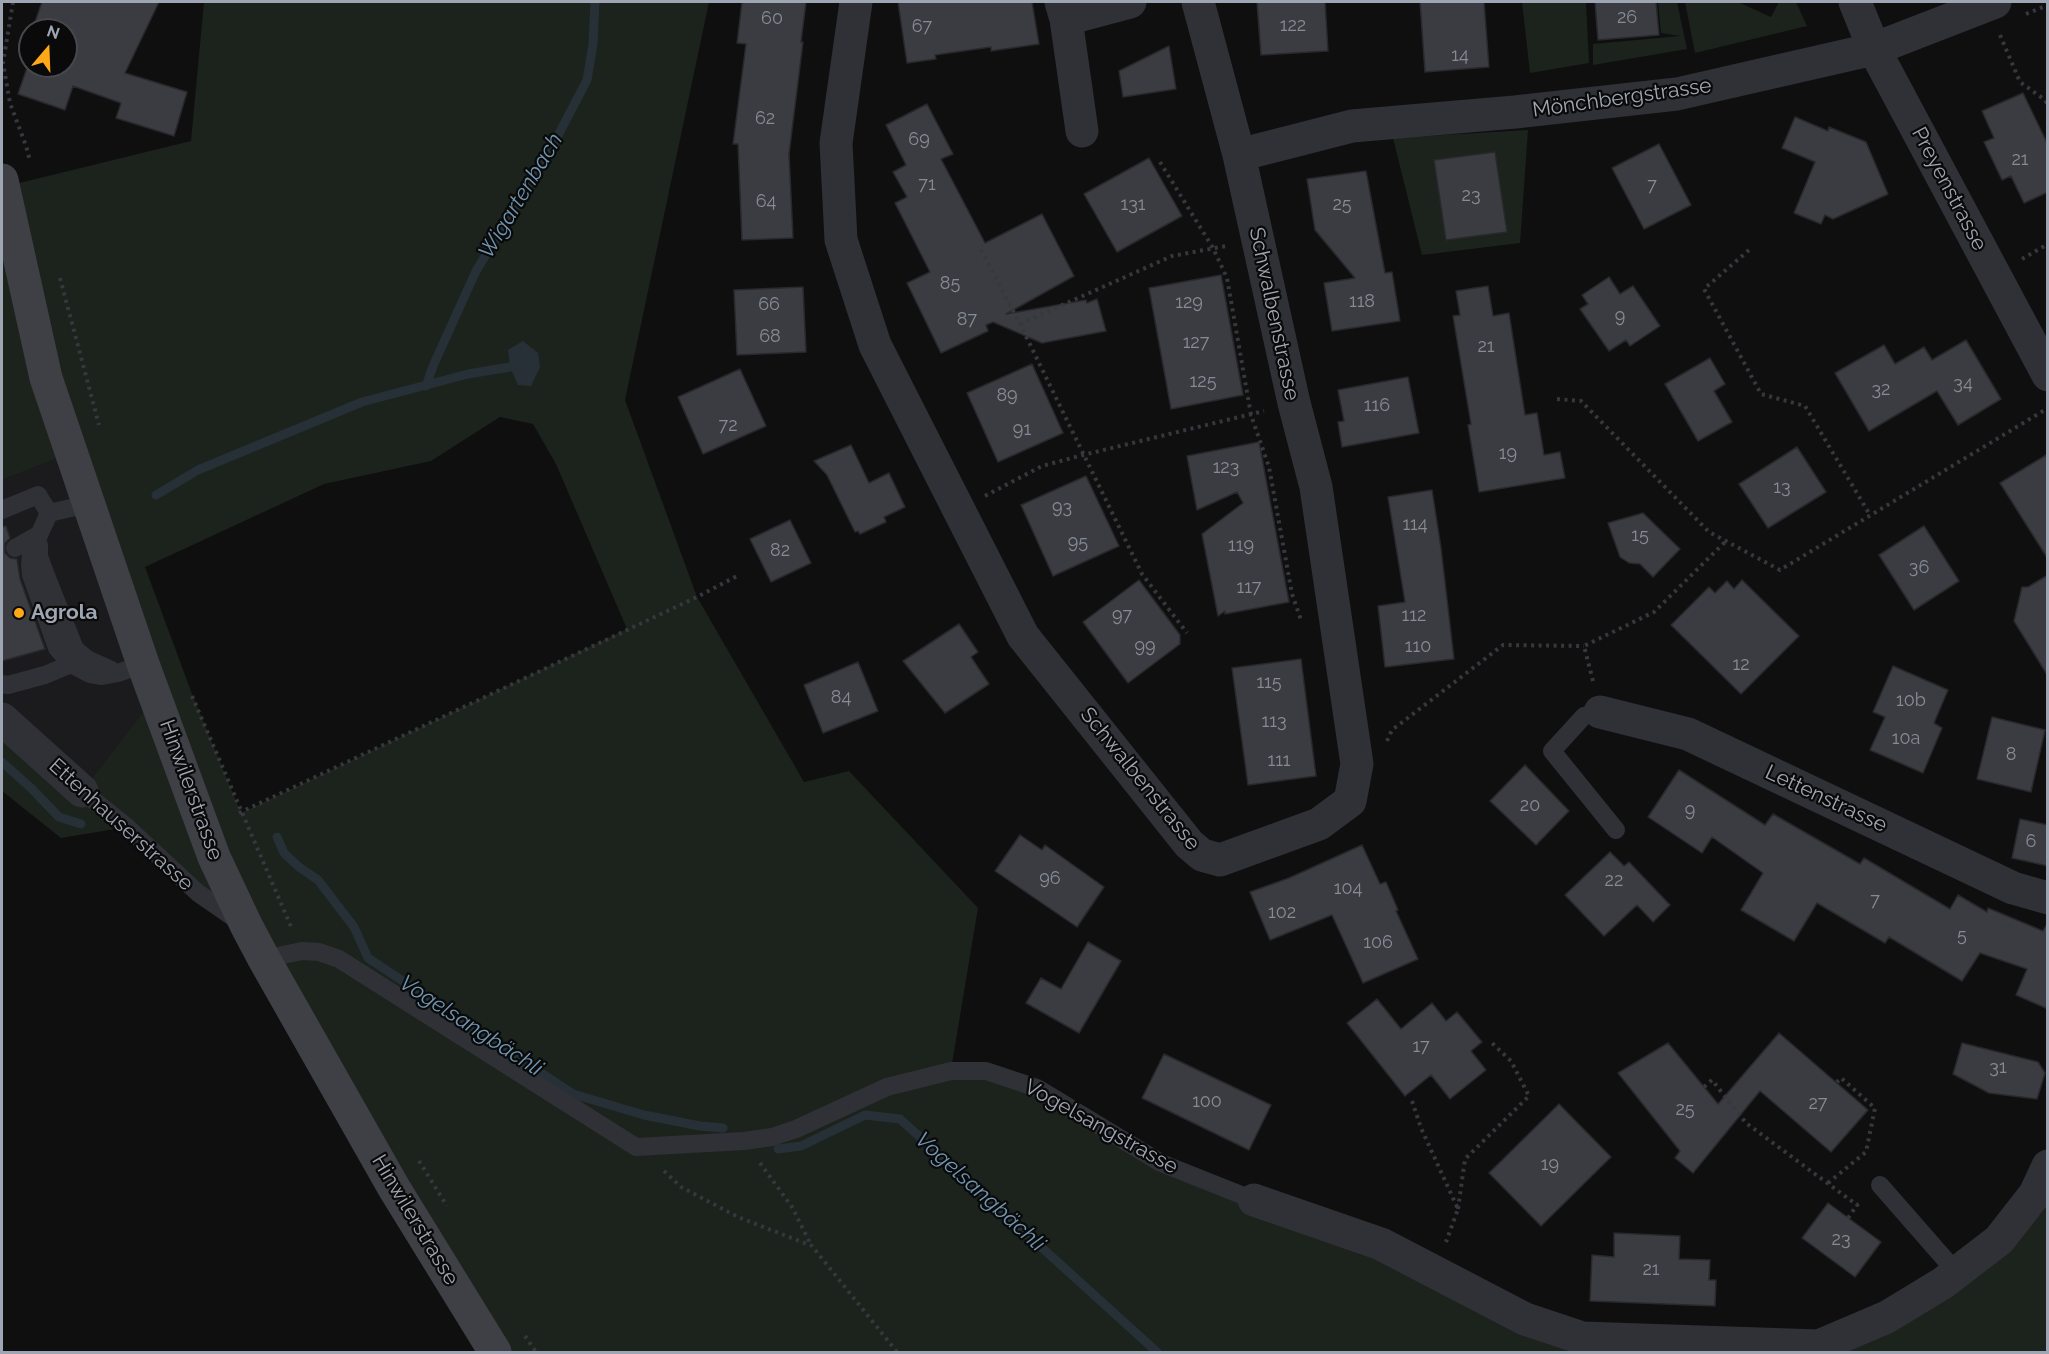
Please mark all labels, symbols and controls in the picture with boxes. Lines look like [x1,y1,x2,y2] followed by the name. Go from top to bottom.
[1617,7,1637,29] house number: 26
[761,8,783,30] house number: 60
[1280,15,1306,37] house number: 122
[912,16,932,38] house number: 67
[18,18,78,78] north arrow
[45,21,62,43] text: N
[1451,45,1469,67] house number: 14
[1531,73,1713,123] street label: Mönchbergstrasse
[755,108,775,130] house number: 62
[1906,123,1992,255] street label: Preyenstrasse
[473,129,569,263] water label: Wigartenbach
[908,129,930,151] house number: 69
[2011,149,2029,171] house number: 21
[918,174,936,196] house number: 71
[1647,175,1657,197] house number: 7
[1462,185,1480,207] house number: 23
[756,191,776,213] house number: 64
[1120,194,1146,216] house number: 131
[1332,194,1352,216] house number: 25
[1243,225,1305,403] street label: Schwalbenstrasse
[940,273,960,295] house number: 85
[1349,291,1375,313] house number: 118
[1175,292,1203,314] house number: 129
[758,294,780,316] house number: 66
[1615,306,1625,328] house number: 9
[957,309,977,331] house number: 87
[759,326,781,348] house number: 68
[1183,332,1209,354] house number: 127
[1477,336,1495,358] house number: 21
[1190,371,1216,393] house number: 125
[1953,373,1973,395] house number: 34
[1872,379,1890,401] house number: 32
[996,385,1018,407] house number: 89
[1364,395,1390,417] house number: 116
[718,415,738,437] house number: 72
[1013,419,1031,441] house number: 91
[1499,443,1517,465] house number: 19
[1213,457,1239,479] house number: 123
[1773,477,1791,499] house number: 13
[1052,497,1072,519] house number: 93
[1402,514,1428,536] house number: 114
[1631,525,1649,547] house number: 15
[1068,532,1088,554] house number: 95
[1228,535,1254,557] house number: 119
[770,540,790,562] house number: 82
[1909,557,1929,579] house number: 36
[1237,577,1261,599] house number: 117
[31,600,98,626] place label: Agrola
[1112,605,1132,627] house number: 97
[1402,605,1426,627] house number: 112
[12,606,26,620] marker: Agrola
[1134,636,1156,658] house number: 99
[1405,636,1431,658] house number: 110
[1732,654,1750,676] house number: 12
[1256,672,1282,694] house number: 115
[831,687,851,709] house number: 84
[1896,690,1926,712] house number: 10b
[1075,703,1205,855] street label: Schwalbenstrasse
[1261,711,1287,733] house number: 113
[154,716,228,864] street label: Hinwilerstrasse
[1892,728,1920,750] house number: 10a
[2006,744,2016,766] house number: 8
[1267,750,1291,772] house number: 111
[44,754,198,896] street label: Ettenhauserstrasse
[1761,760,1891,838] street label: Lettenstrasse
[1520,795,1540,817] house number: 20
[1685,800,1695,822] house number: 9
[2026,831,2036,853] house number: 6
[1039,868,1061,890] house number: 96
[1605,870,1623,892] house number: 22
[1334,878,1362,900] house number: 104
[1870,890,1880,912] house number: 7
[1268,902,1296,924] house number: 102
[1957,925,1967,947] house number: 5
[1363,932,1393,954] house number: 106
[394,970,548,1082] water label: Vogelsangbächli
[1412,1036,1430,1058] house number: 17
[1989,1057,2007,1079] house number: 31
[1020,1074,1182,1180] street label: Vogelsangstrasse
[1192,1091,1222,1113] house number: 100
[1808,1093,1828,1115] house number: 27
[1675,1099,1695,1121] house number: 25
[910,1127,1050,1257] water label: Vogelsangbächli
[366,1150,464,1290] street label: Hinwilerstrasse
[1541,1154,1559,1176] house number: 19
[1832,1229,1850,1251] house number: 23
[1642,1259,1660,1281] house number: 21

